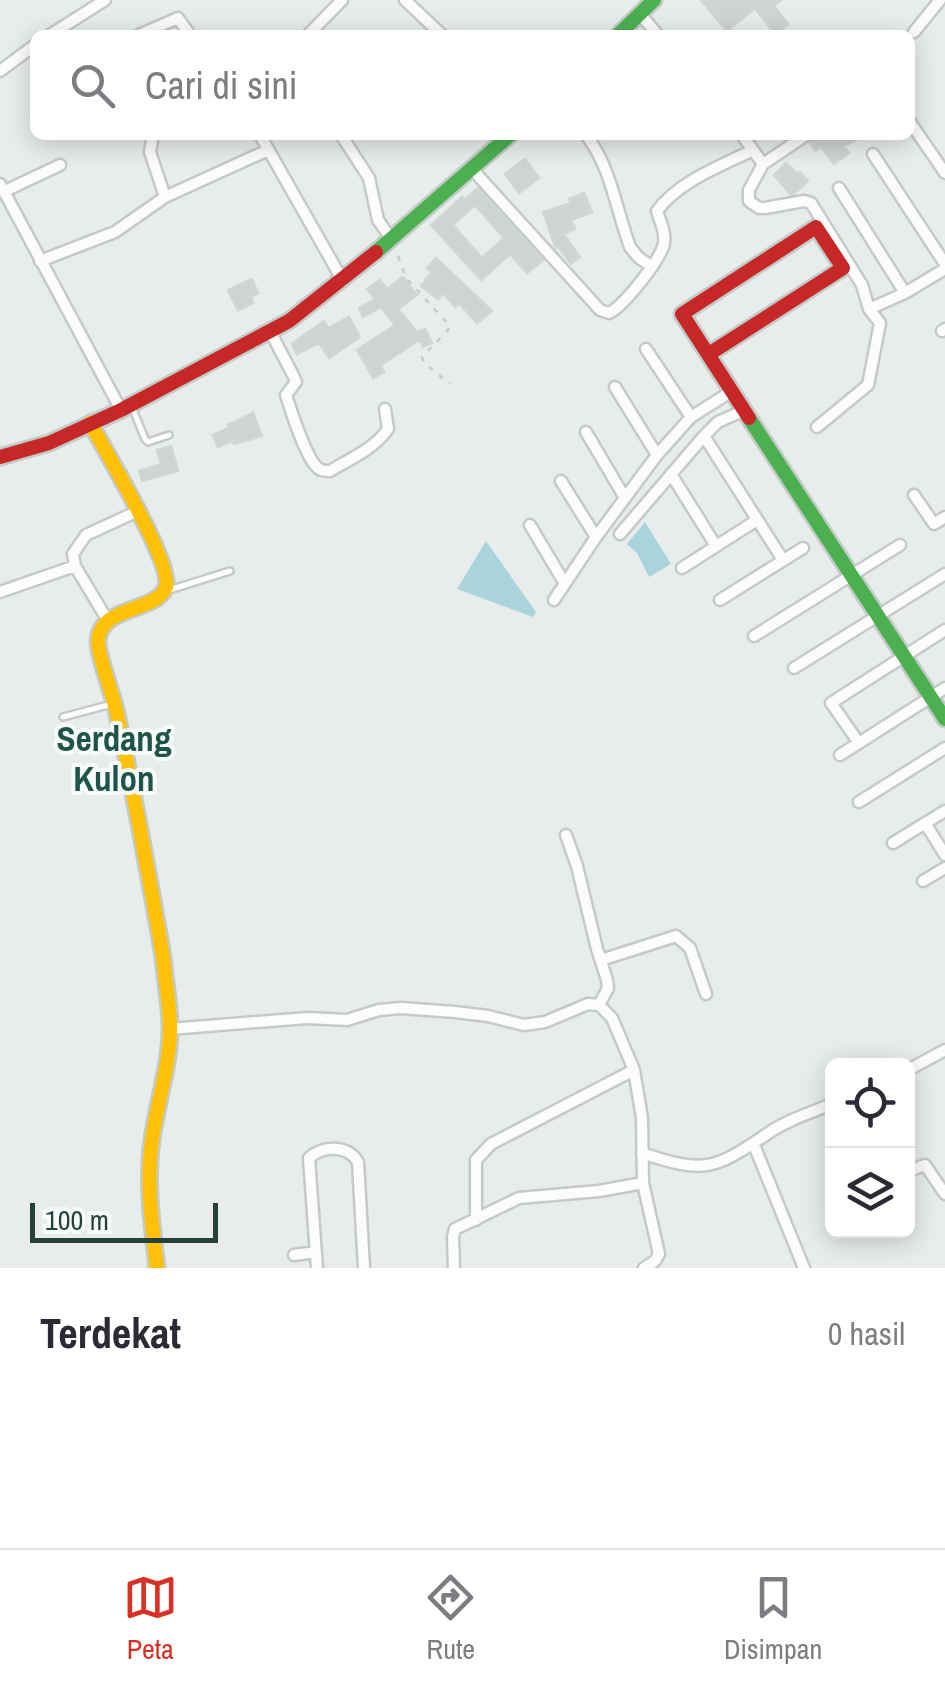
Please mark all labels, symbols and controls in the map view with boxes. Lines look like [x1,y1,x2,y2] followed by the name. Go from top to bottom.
[30,30,915,140] search box
[65,58,120,113] icon: search
[145,60,297,111] text: Cari di sini
[57,715,172,802] district label: Serdang Kulon
[825,1058,915,1238] map controls
[825,1058,915,1148] button: locate
[825,1148,915,1238] button: layers
[30,1198,218,1242] scale bar
[45,1201,109,1239] text: 100 m
[40,1305,181,1361] text: Terdekat
[828,1312,905,1355] text: 0 hasil
[123,1570,178,1668] tab: Peta
[423,1570,478,1668] tab: Rute
[724,1570,822,1668] tab: Disimpan

